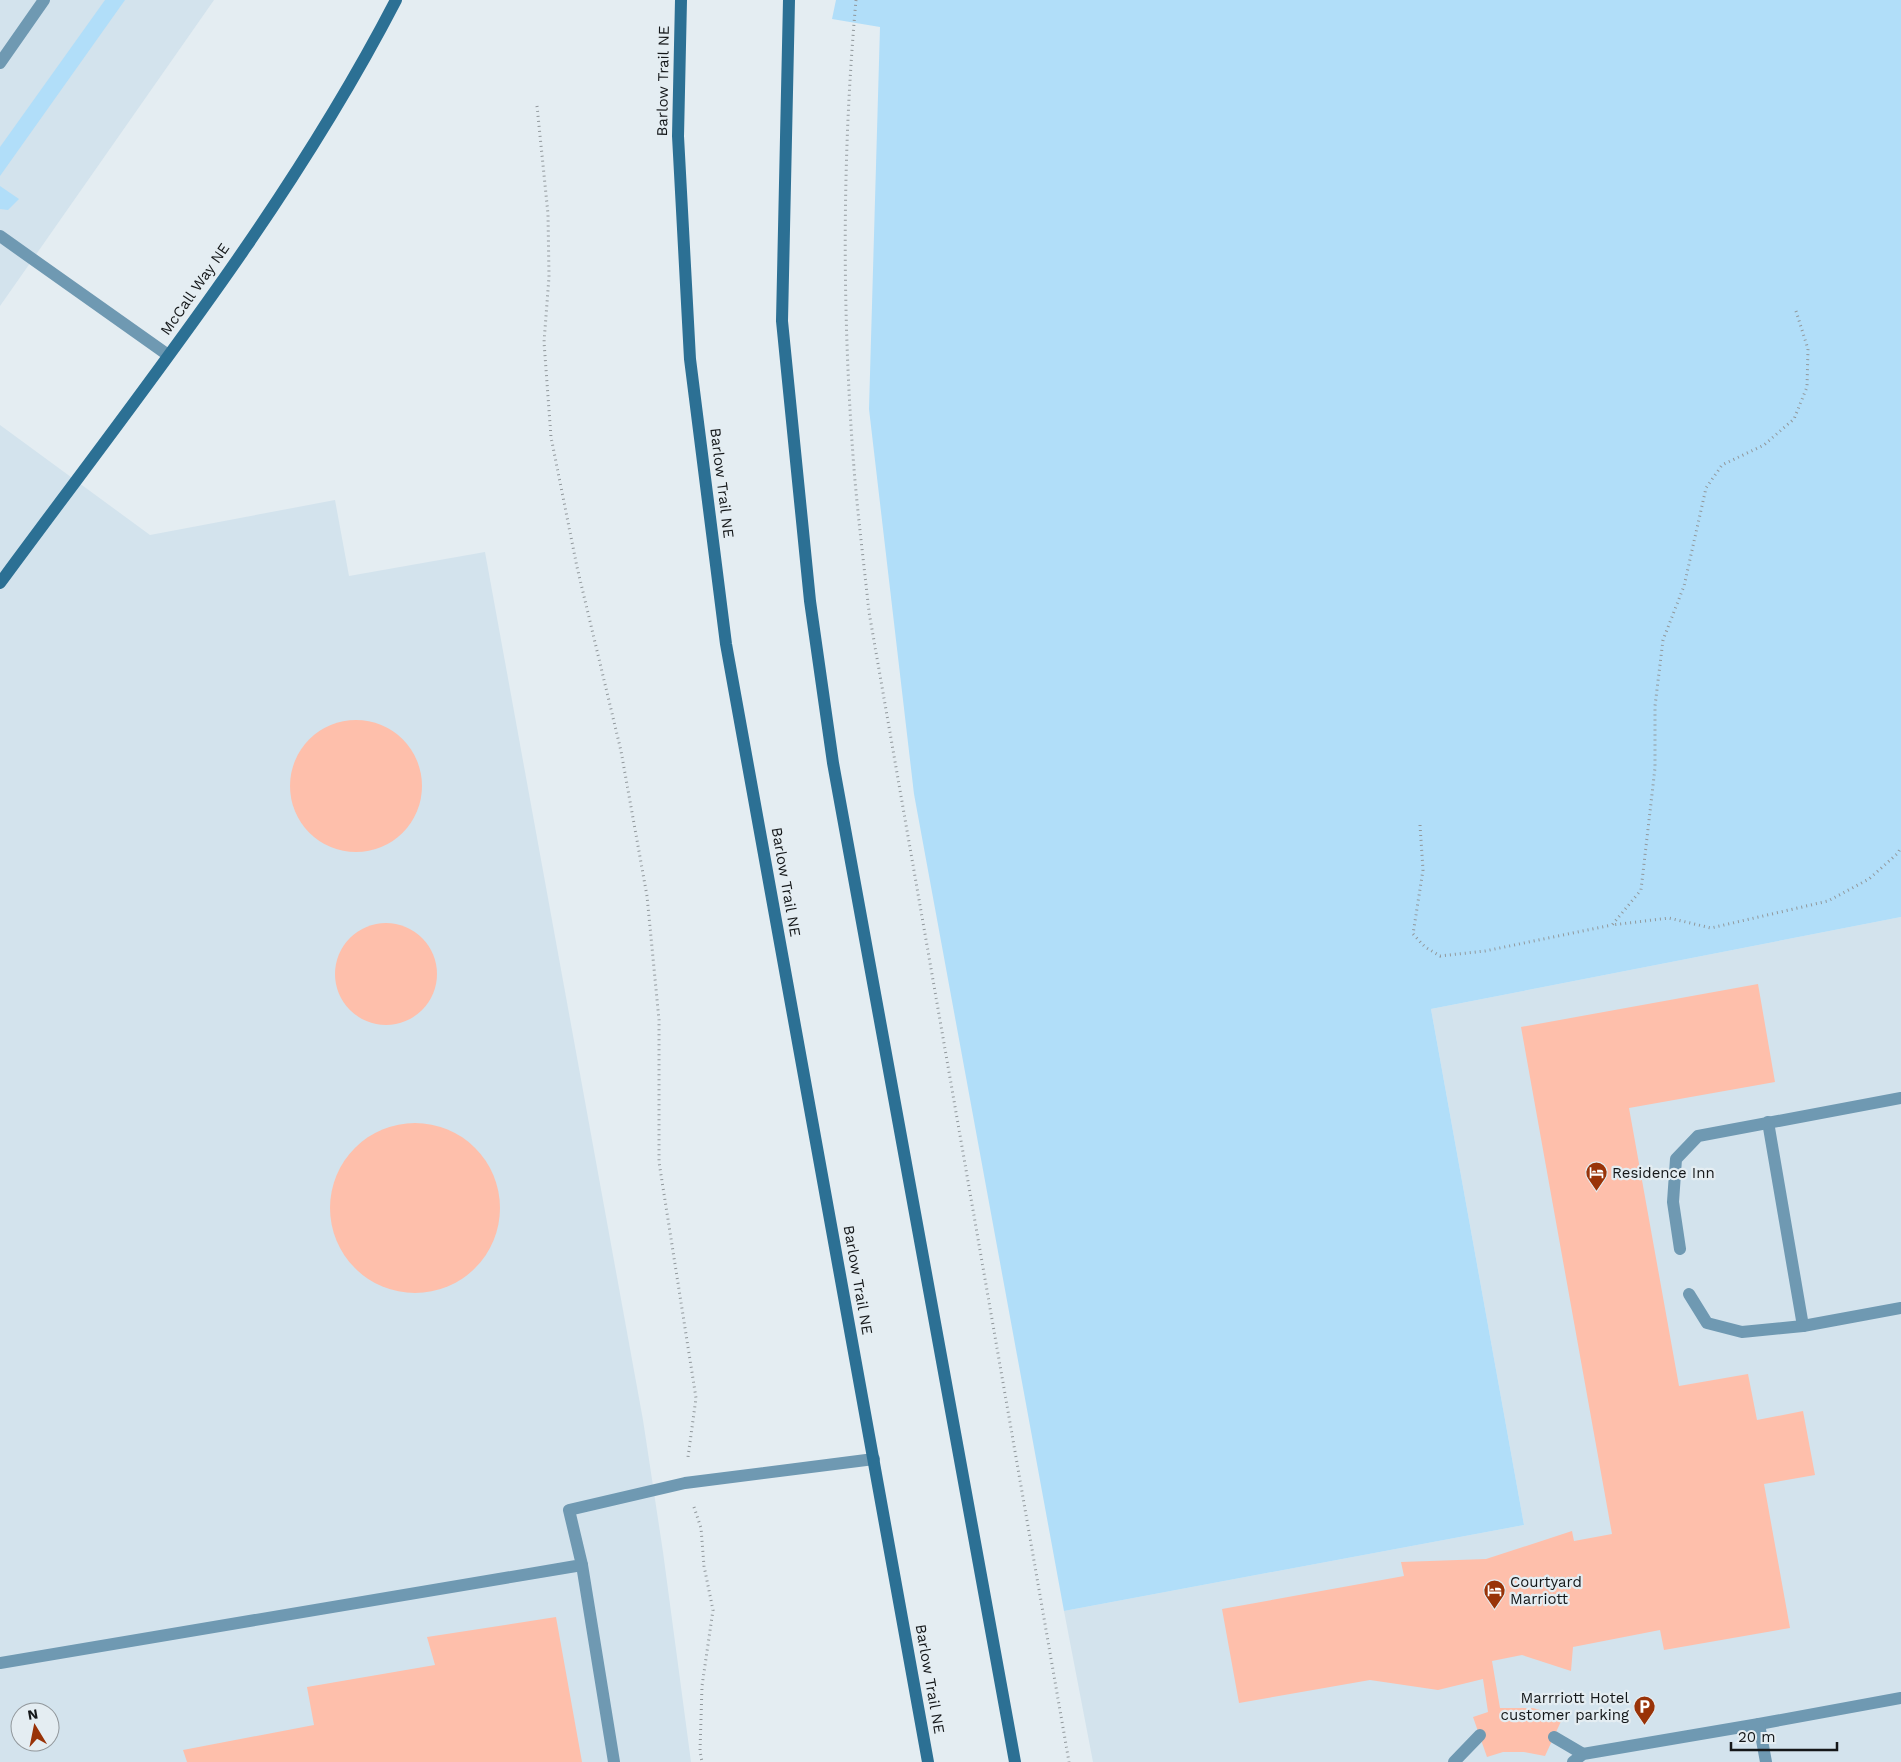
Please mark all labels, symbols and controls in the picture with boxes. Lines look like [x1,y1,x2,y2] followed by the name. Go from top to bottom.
[653,25,673,137] street label: Barlow Trail NE
[157,240,233,338] street label: McCall Way NE
[706,427,738,539] street label: Barlow Trail NE
[768,826,804,938] street label: Barlow Trail NE
[1584,1161,1608,1192] hotel icon: Residence Inn
[1612,1164,1715,1182] place label: Residence Inn
[840,1224,876,1336] street label: Barlow Trail NE
[1510,1573,1582,1608] place label: Courtyard Marriott
[1482,1579,1506,1610] hotel icon: Courtyard Marriott
[912,1623,948,1735] street label: Barlow Trail NE
[1501,1689,1629,1724] place label: Marrriott Hotel customer parking
[1633,1695,1657,1726] parking icon: Marrriott Hotel customer parking
[10,1702,60,1752] north arrow
[26,1705,39,1723] text: N
[1731,1720,1837,1752] scale bar
[1738,1728,1776,1746] text: 20 m

